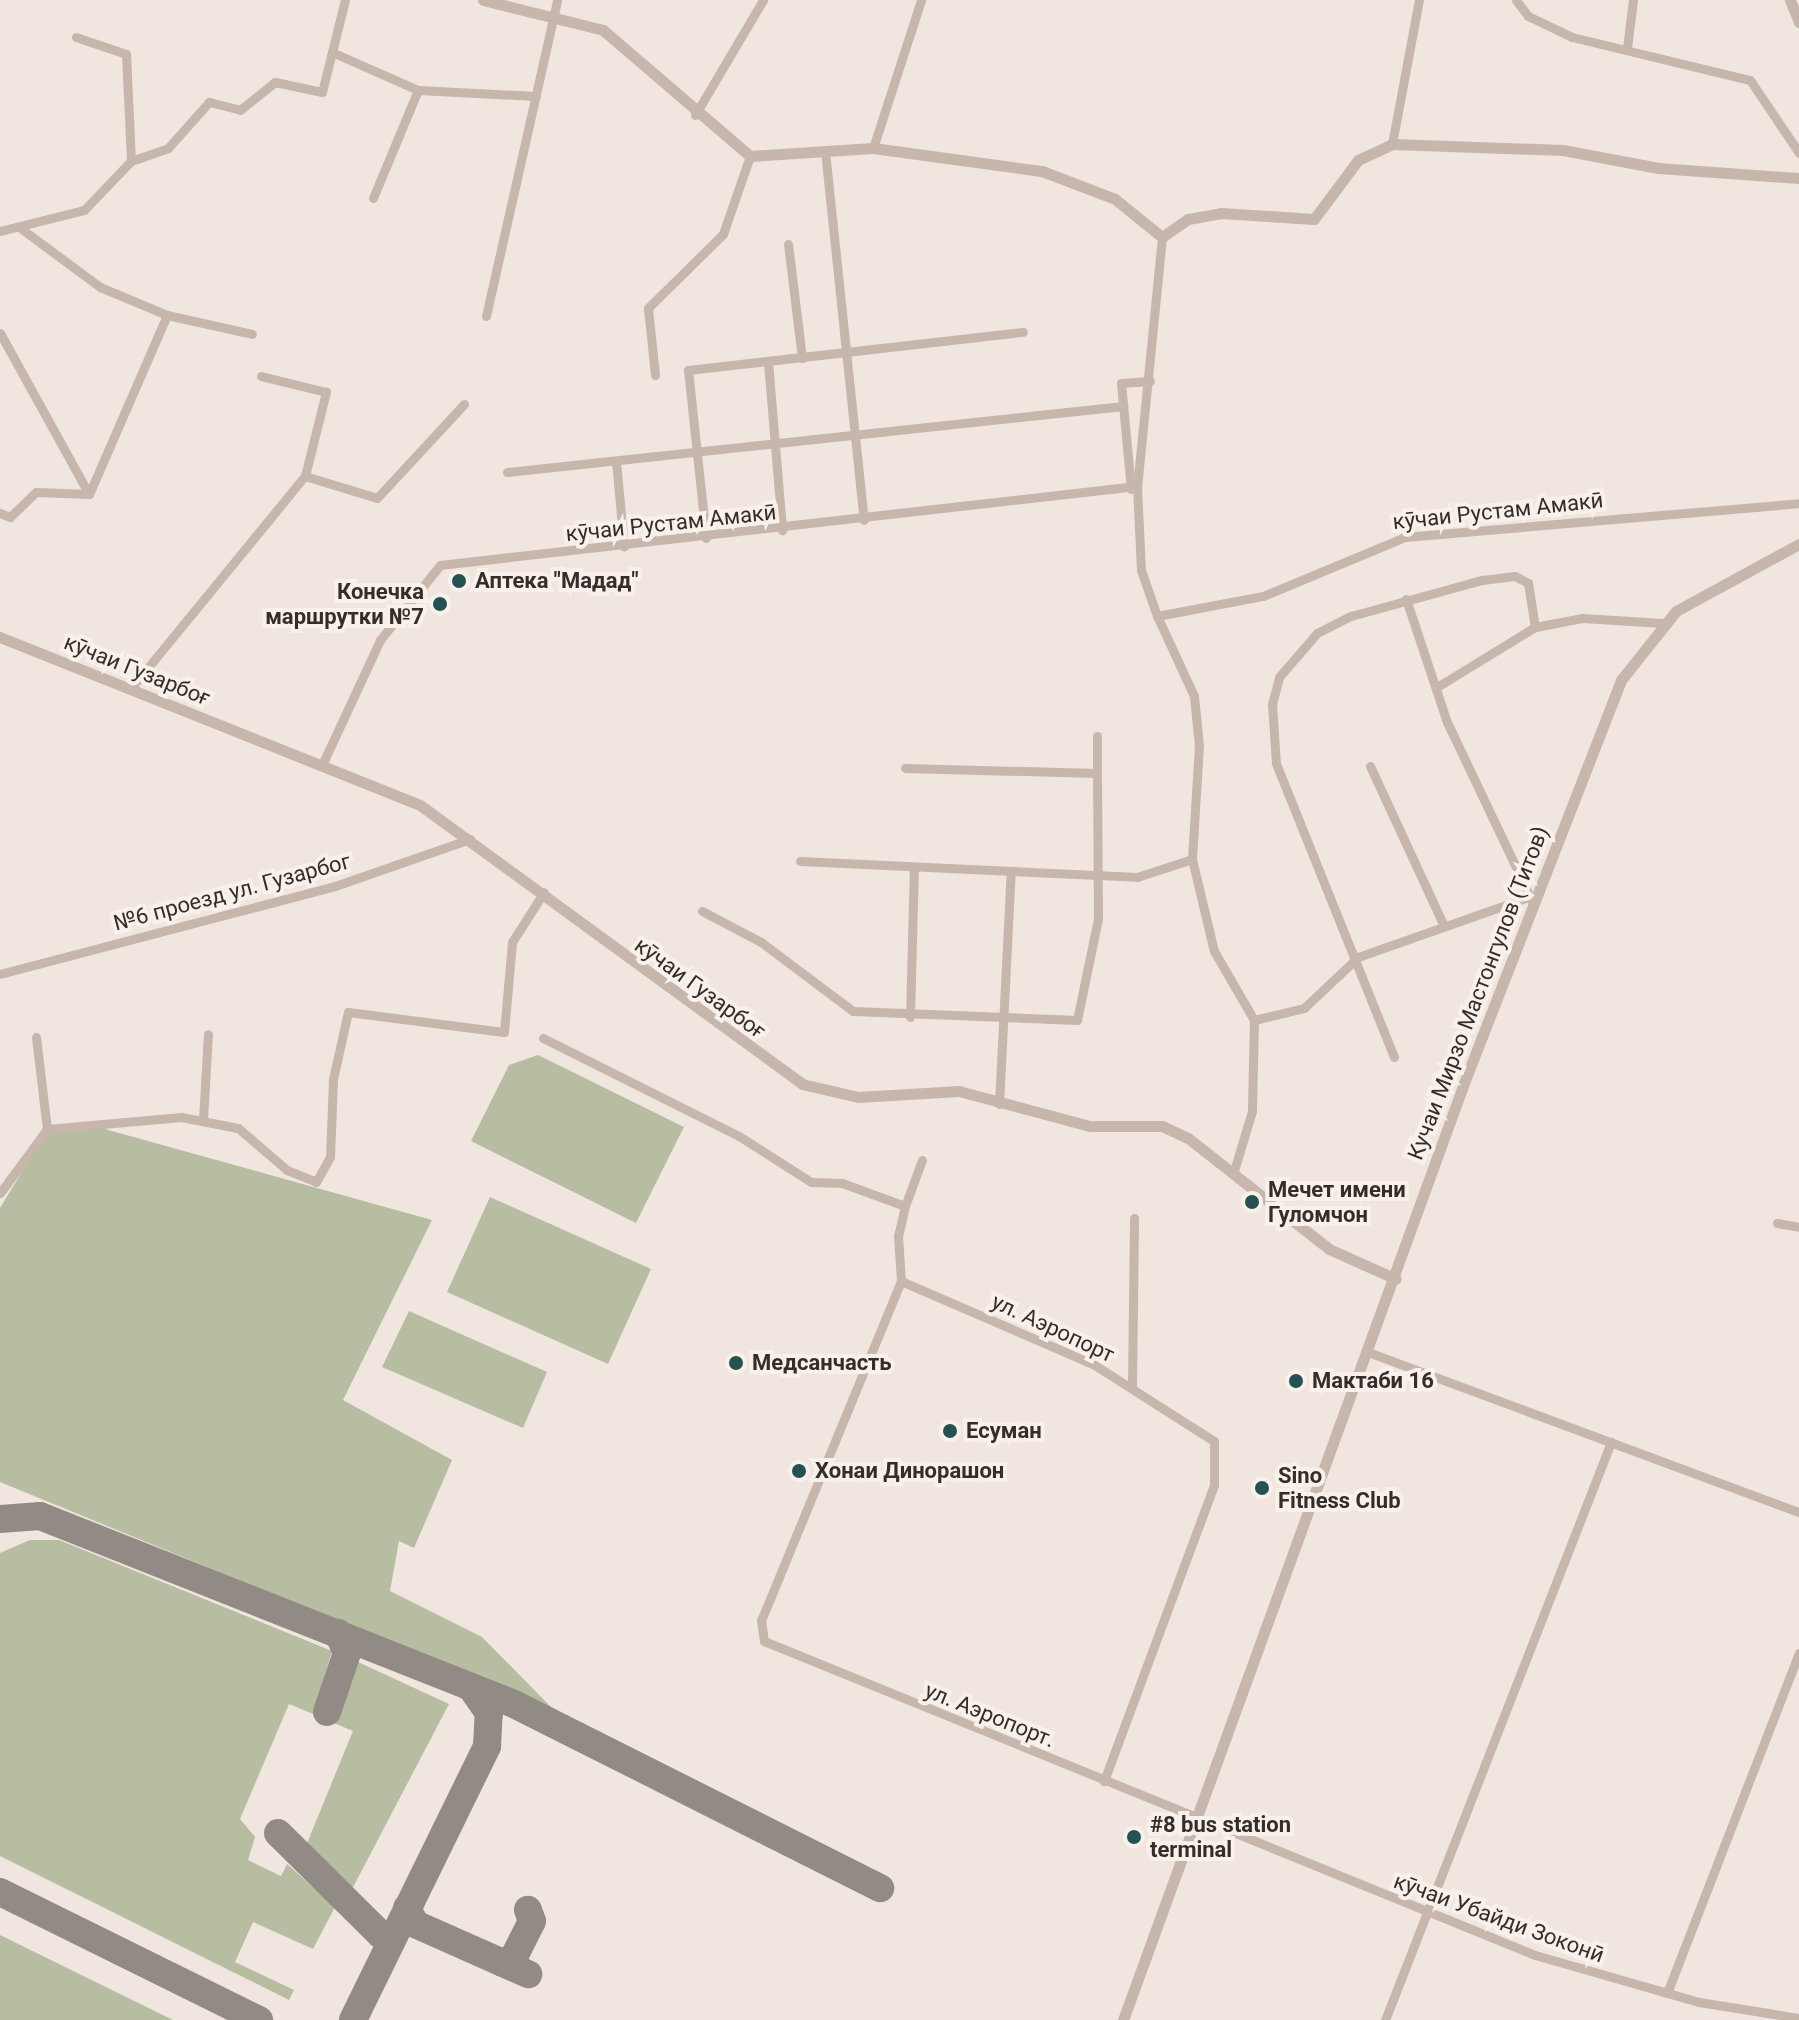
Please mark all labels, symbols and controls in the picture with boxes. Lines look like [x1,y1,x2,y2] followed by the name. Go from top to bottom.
[1391,487,1605,535] street label: кӯчаи Рустам Амакӣ
[564,499,778,547] street label: кӯчаи Рустам Амакӣ
[475,568,638,594] place label: Аптека "Мадад"
[450,572,468,590] marker: Аптека "Мадад"
[265,578,424,630] place label: Конечка маршрутки №7
[431,595,449,613] marker: Конечка маршрутки №7
[60,629,214,711] street label: кӯчаи Гузарбоғ
[1402,822,1554,1164] street label: Кучаи Мирзо Мастонгулов (Титов)
[111,848,353,936] street label: №6 проезд ул. Гузарбог
[630,932,770,1044] street label: кӯчаи Гузарбоғ
[1268,1176,1406,1228] place label: Мечет имени Гуломчон
[1243,1193,1261,1211] marker: Мечет имени Гуломчон
[987,1288,1119,1368] street label: ул. Аэропорт
[752,1350,892,1376] place label: Медсанчасть
[727,1354,745,1372] marker: Медсанчасть
[1312,1368,1434,1394] place label: Мактаби 16
[1287,1372,1305,1390] marker: Мактаби 16
[966,1418,1042,1444] place label: Есуман
[941,1422,959,1440] marker: Есуман
[815,1458,1004,1484] place label: Хонаи Динорашон
[790,1462,808,1480] marker: Хонаи Динорашон
[1278,1462,1401,1514] place label: Sino Fitness Club
[1253,1479,1271,1497] marker: Sino Fitness Club
[921,1677,1059,1753] street label: ул. Аэропорт.
[1150,1811,1291,1862] place label: #8 bus station terminal
[1125,1828,1143,1846] marker: #8 bus station terminal
[1390,1868,1608,1968] street label: кӯчаи Убайди Зоконӣ

